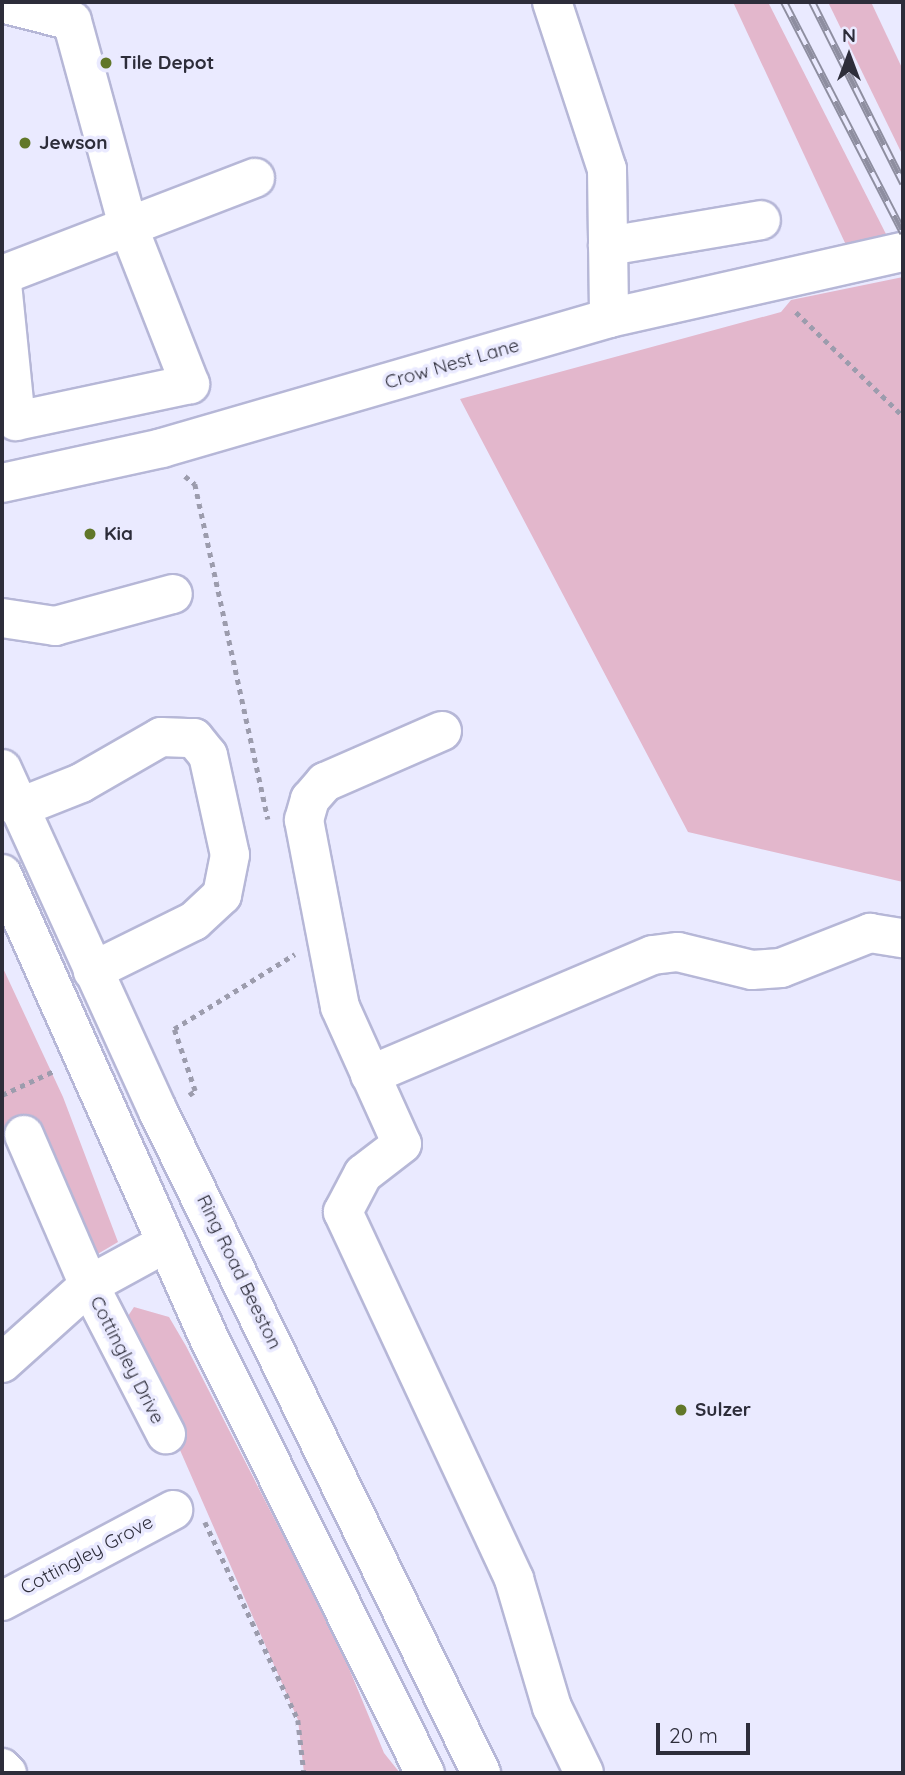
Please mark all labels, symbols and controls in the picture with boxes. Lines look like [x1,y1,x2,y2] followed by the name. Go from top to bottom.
[814,21,884,91] north arrow
[842,23,856,47] text: N
[120,52,214,74] place label: Tile Depot
[98,55,114,71] marker: Tile Depot
[39,132,108,154] place label: Jewson
[17,135,33,151] marker: Jewson
[382,334,522,394] street label: Crow Nest Lane
[104,523,133,545] place label: Kia
[82,526,98,542] marker: Kia
[192,1191,286,1353] street label: Ring Road Beeston
[85,1292,169,1428] street label: Cottingley Drive
[695,1399,751,1421] place label: Sulzer
[673,1402,689,1418] marker: Sulzer
[17,1511,157,1599] street label: Cottingley Grove
[660,1708,754,1752] scale bar
[669,1722,718,1748] text: 20 m

